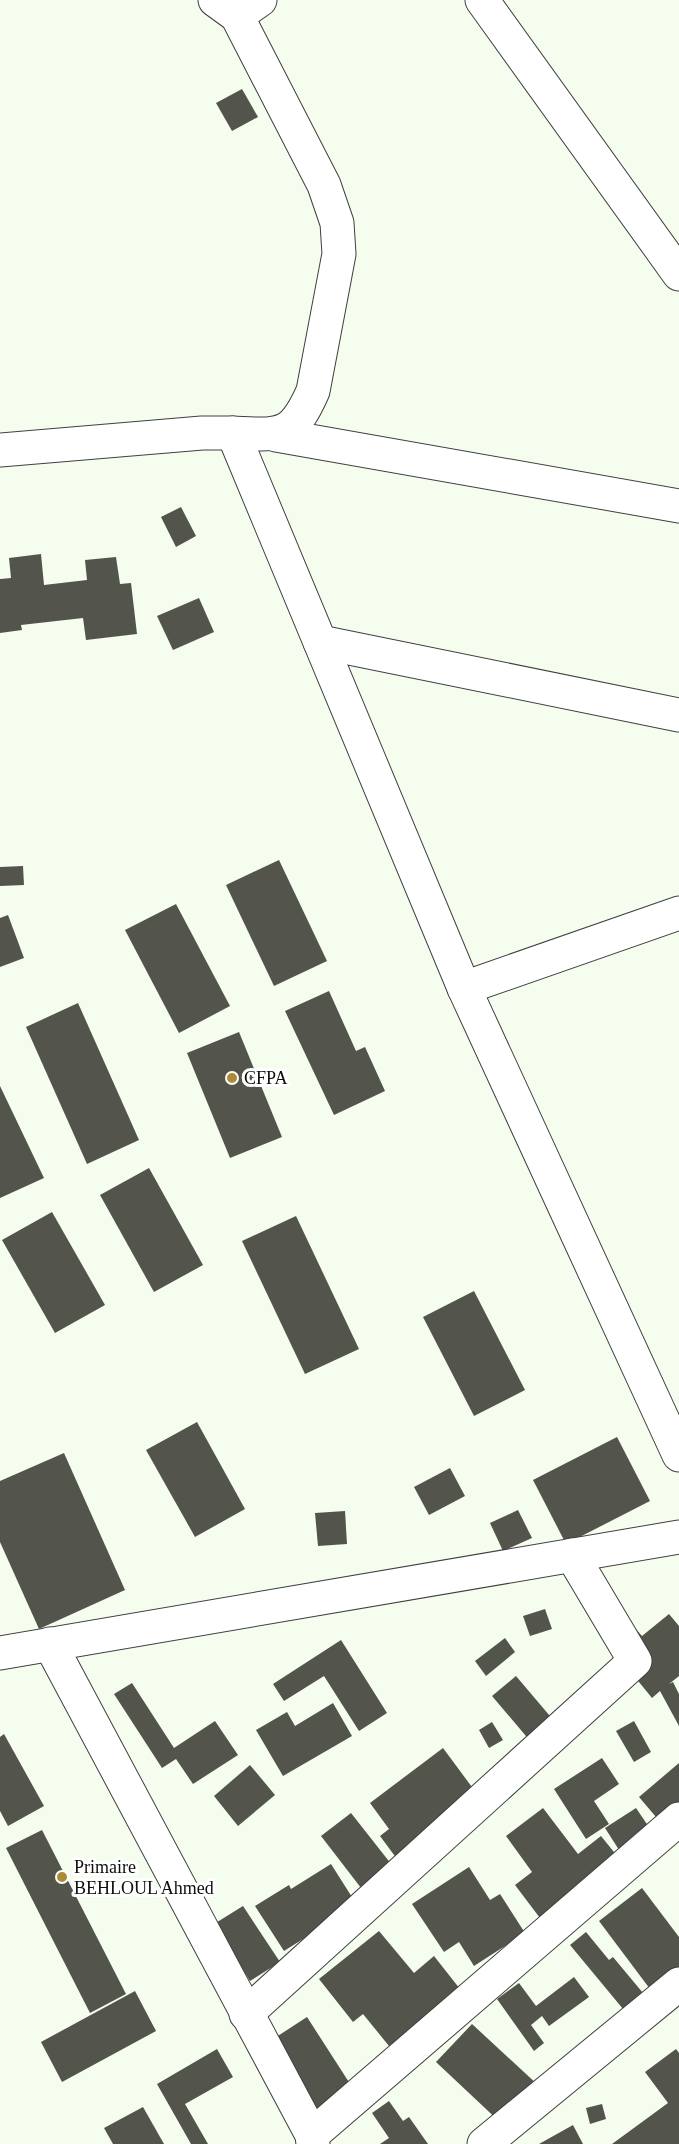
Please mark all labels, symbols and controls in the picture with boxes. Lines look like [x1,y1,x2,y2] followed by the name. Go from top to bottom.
[244,1068,287,1088] place label: CFPA
[225,1071,239,1085] marker: CFPA
[74,1857,214,1898] place label: Primaire BEHLOUL Ahmed
[55,1870,69,1884] marker: Primaire BEHLOUL Ahmed

